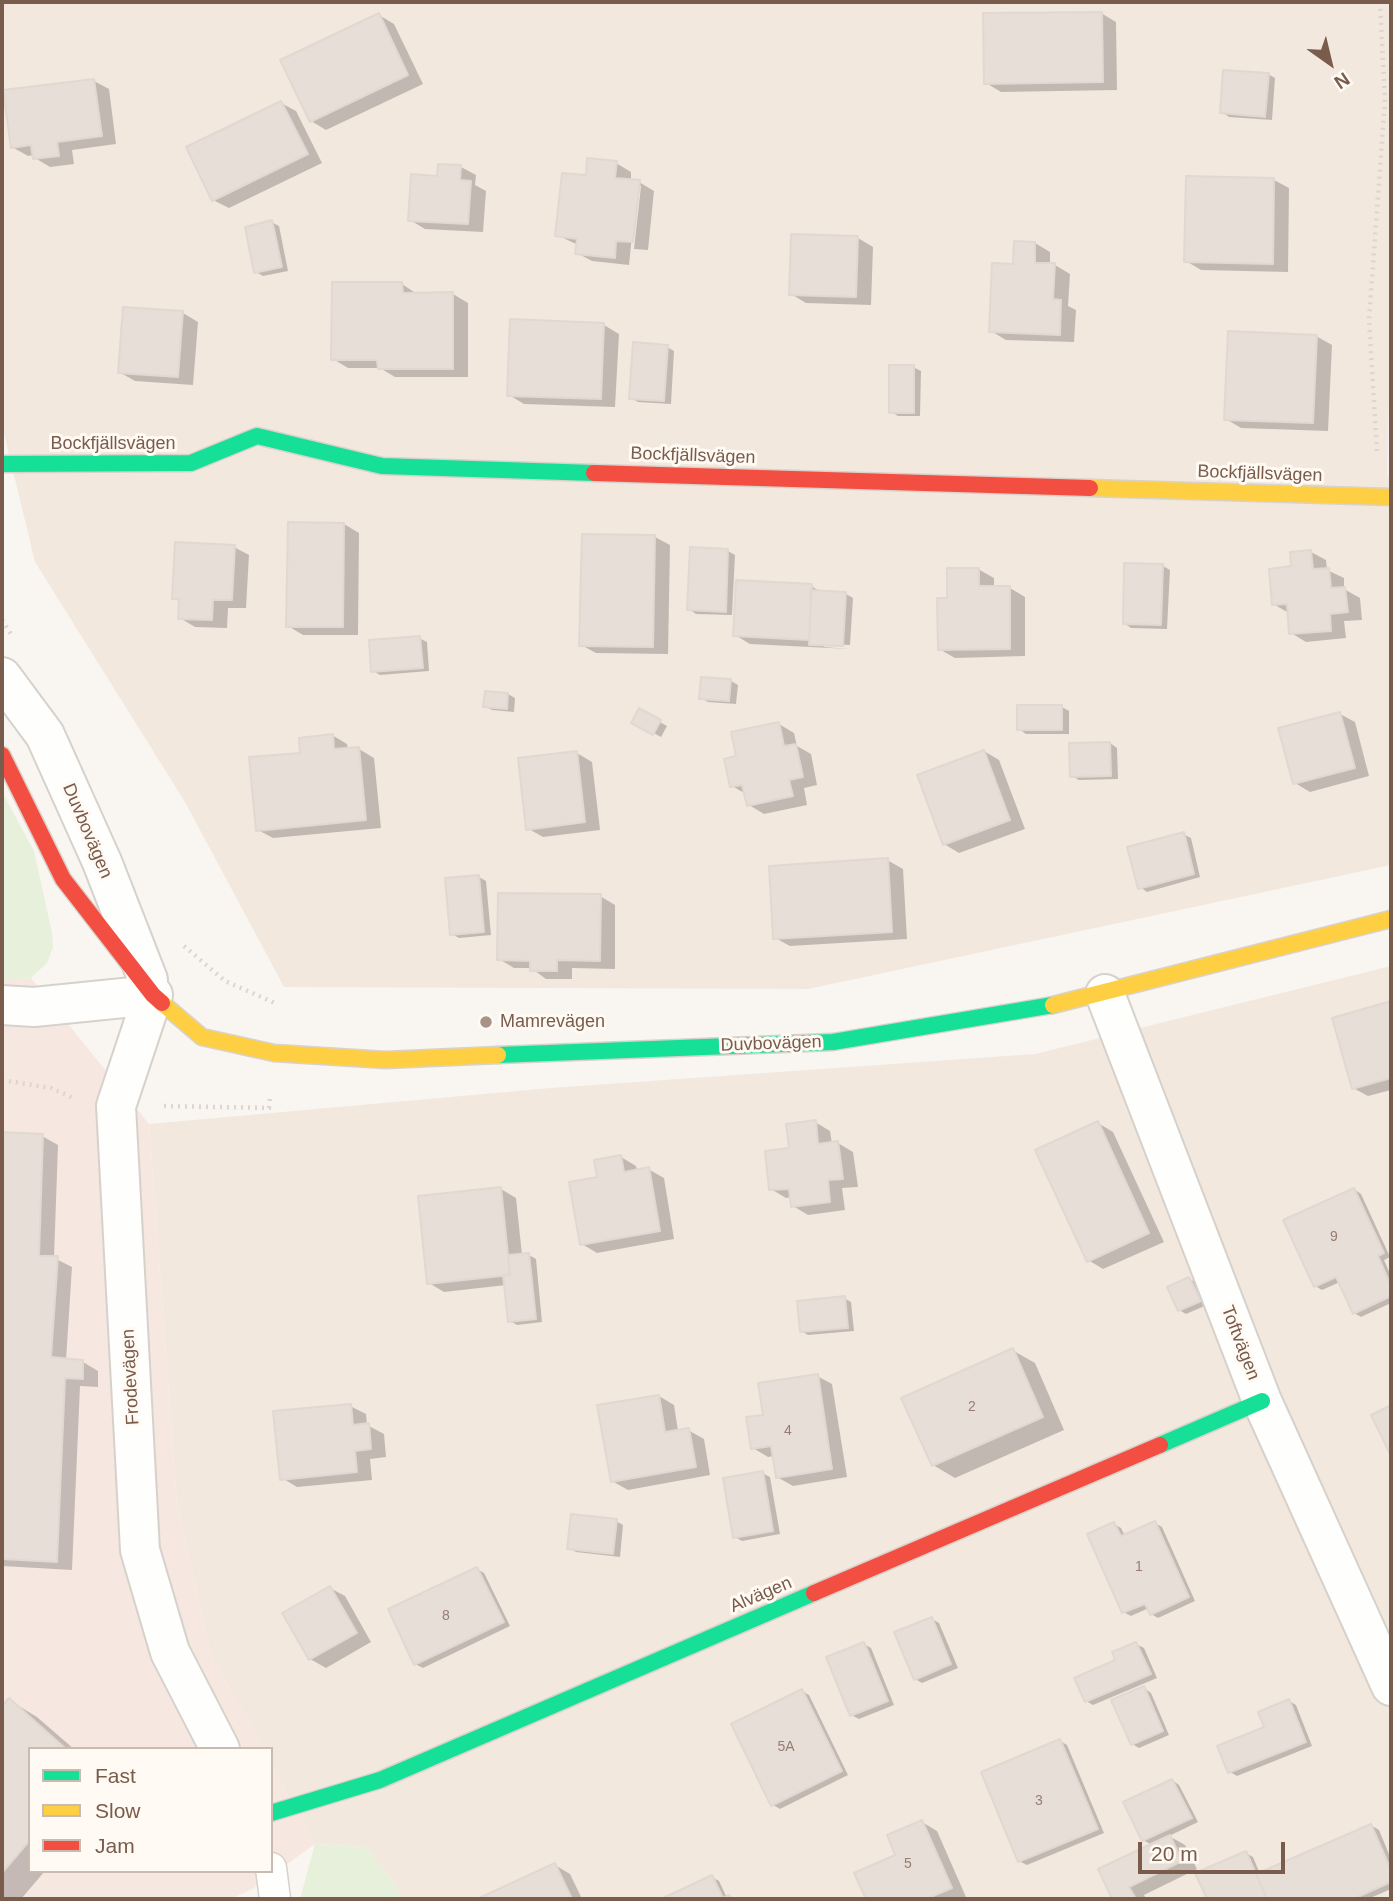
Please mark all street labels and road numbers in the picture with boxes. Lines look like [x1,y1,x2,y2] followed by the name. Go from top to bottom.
[50,433,176,455] street label: Bockfjällsvägen
[630,443,756,469] street label: Bockfjällsvägen
[1197,461,1323,487] street label: Bockfjällsvägen
[57,780,117,882] street label: Duvbovägen
[720,1031,822,1057] street label: Duvbovägen
[1216,1303,1264,1383] street label: Toftvägen
[118,1328,144,1426] street label: Frodevägen
[727,1572,795,1618] street label: Alvägen

